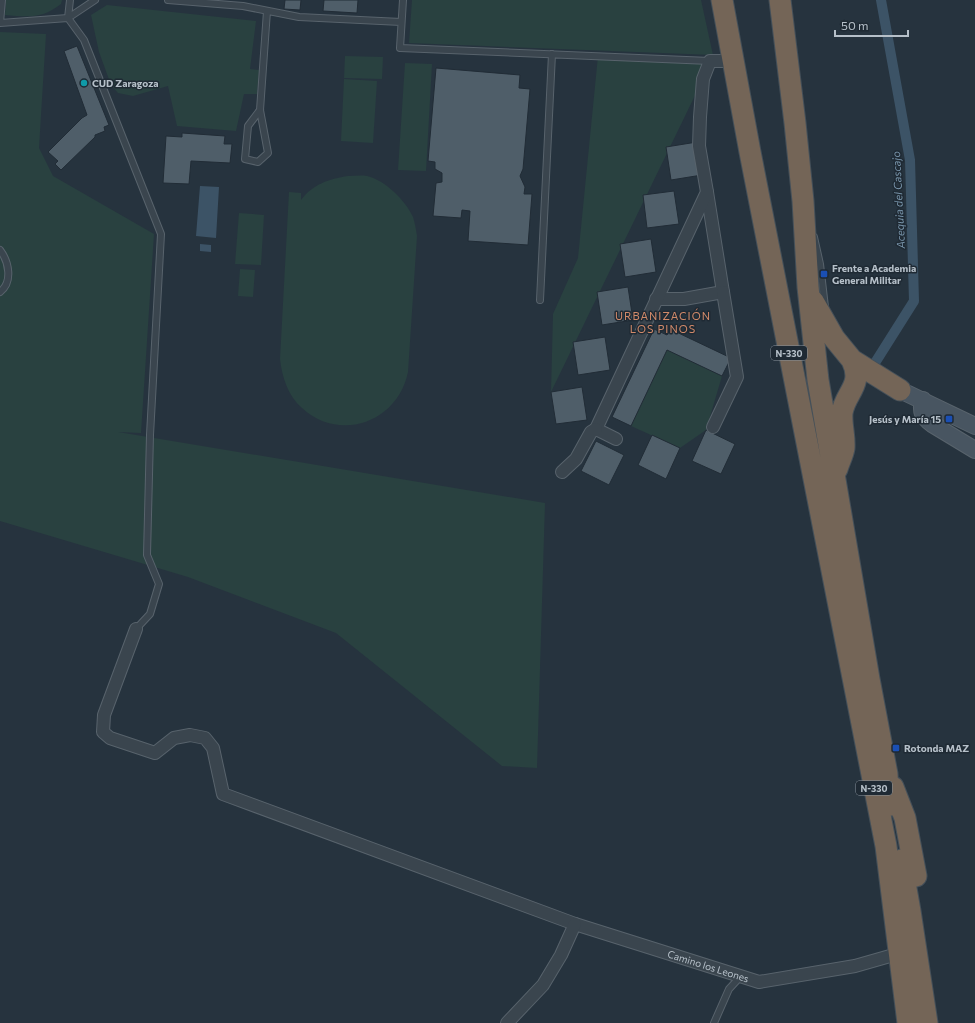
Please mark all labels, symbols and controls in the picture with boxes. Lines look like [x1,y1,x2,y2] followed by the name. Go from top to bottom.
[835,12,908,38] scale bar
[841,18,869,32] text: 50 m
[92,77,159,89] place label: CUD Zaragoza
[79,78,89,88] marker: CUD Zaragoza
[889,151,907,250] water label: Acequia del Cascajo
[832,262,916,286] place label: Frente a Academia General Militar
[819,269,829,279] marker: Frente a Academia General Militar
[615,308,711,335] district label: URBANIZACIÓN LOS PINOS
[771,346,807,360] road number: N-330
[869,413,941,425] place label: Jesús y María 15
[944,414,954,424] marker: Jesús y María 15
[904,742,969,754] place label: Rotonda MAZ
[891,743,901,753] marker: Rotonda MAZ
[856,781,892,795] road number: N-330
[666,948,751,985] street label: Camino los Leones

